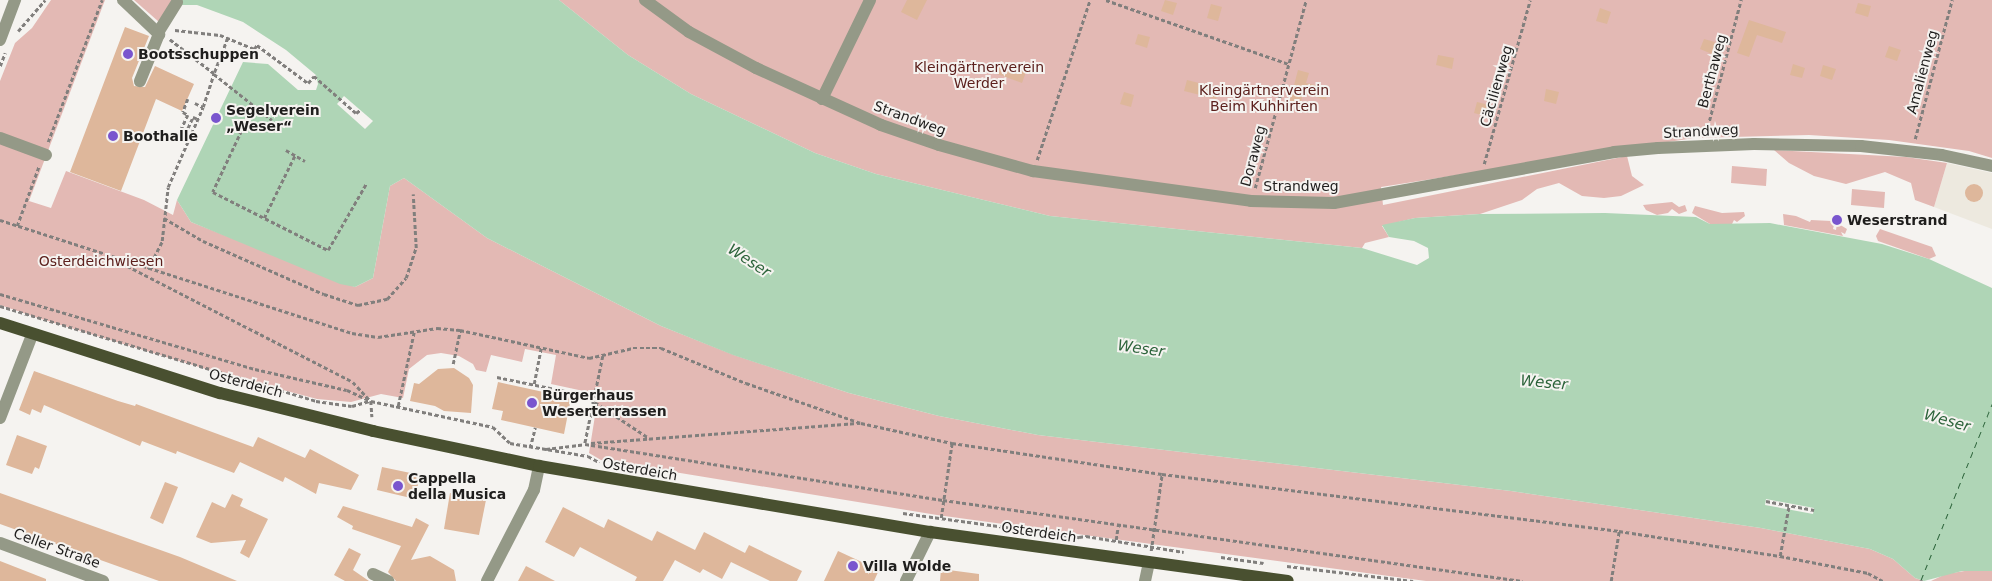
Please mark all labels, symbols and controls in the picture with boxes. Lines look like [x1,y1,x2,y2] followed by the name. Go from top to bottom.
[1903,28,1941,116] street label: Amalienweg
[1694,32,1730,110] street label: Berthaweg
[1476,43,1516,129] street label: Cäcilienweg
[138,46,259,62] place label: Bootsschuppen
[122,48,134,60] marker: Bootsschuppen
[914,59,1044,92] park label: Kleingärtnerverein Werder
[1199,82,1329,114] park label: Kleingärtnerverein Beim Kuhhirten
[872,97,948,139] street label: Strandweg
[226,102,320,134] place label: Segelverein „Weser“
[210,112,222,124] marker: Segelverein „Weser“
[1663,121,1739,141] street label: Strandweg
[1237,124,1269,188] street label: Doraweg
[123,128,198,144] place label: Boothalle
[107,130,119,142] marker: Boothalle
[1263,178,1339,194] street label: Strandweg
[1847,212,1948,228] place label: Weserstrand
[1831,214,1843,226] marker: Weserstrand
[724,241,774,281] water label: Weser
[39,253,163,269] park label: Osterdeichwiesen
[1116,337,1166,361] water label: Weser
[207,365,285,401] street label: Osterdeich
[1520,372,1568,394] water label: Weser
[542,387,667,420] place label: Bürgerhaus Weserterrassen
[526,397,538,409] marker: Bürgerhaus Weserterrassen
[1922,406,1972,436] water label: Weser
[601,454,679,484] street label: Osterdeich
[408,470,506,502] place label: Cappella della Musica
[392,480,404,492] marker: Cappella della Musica
[1000,518,1078,546] street label: Osterdeich
[11,525,103,571] street label: Celler Straße
[863,558,951,574] place label: Villa Wolde
[847,560,859,572] marker: Villa Wolde

